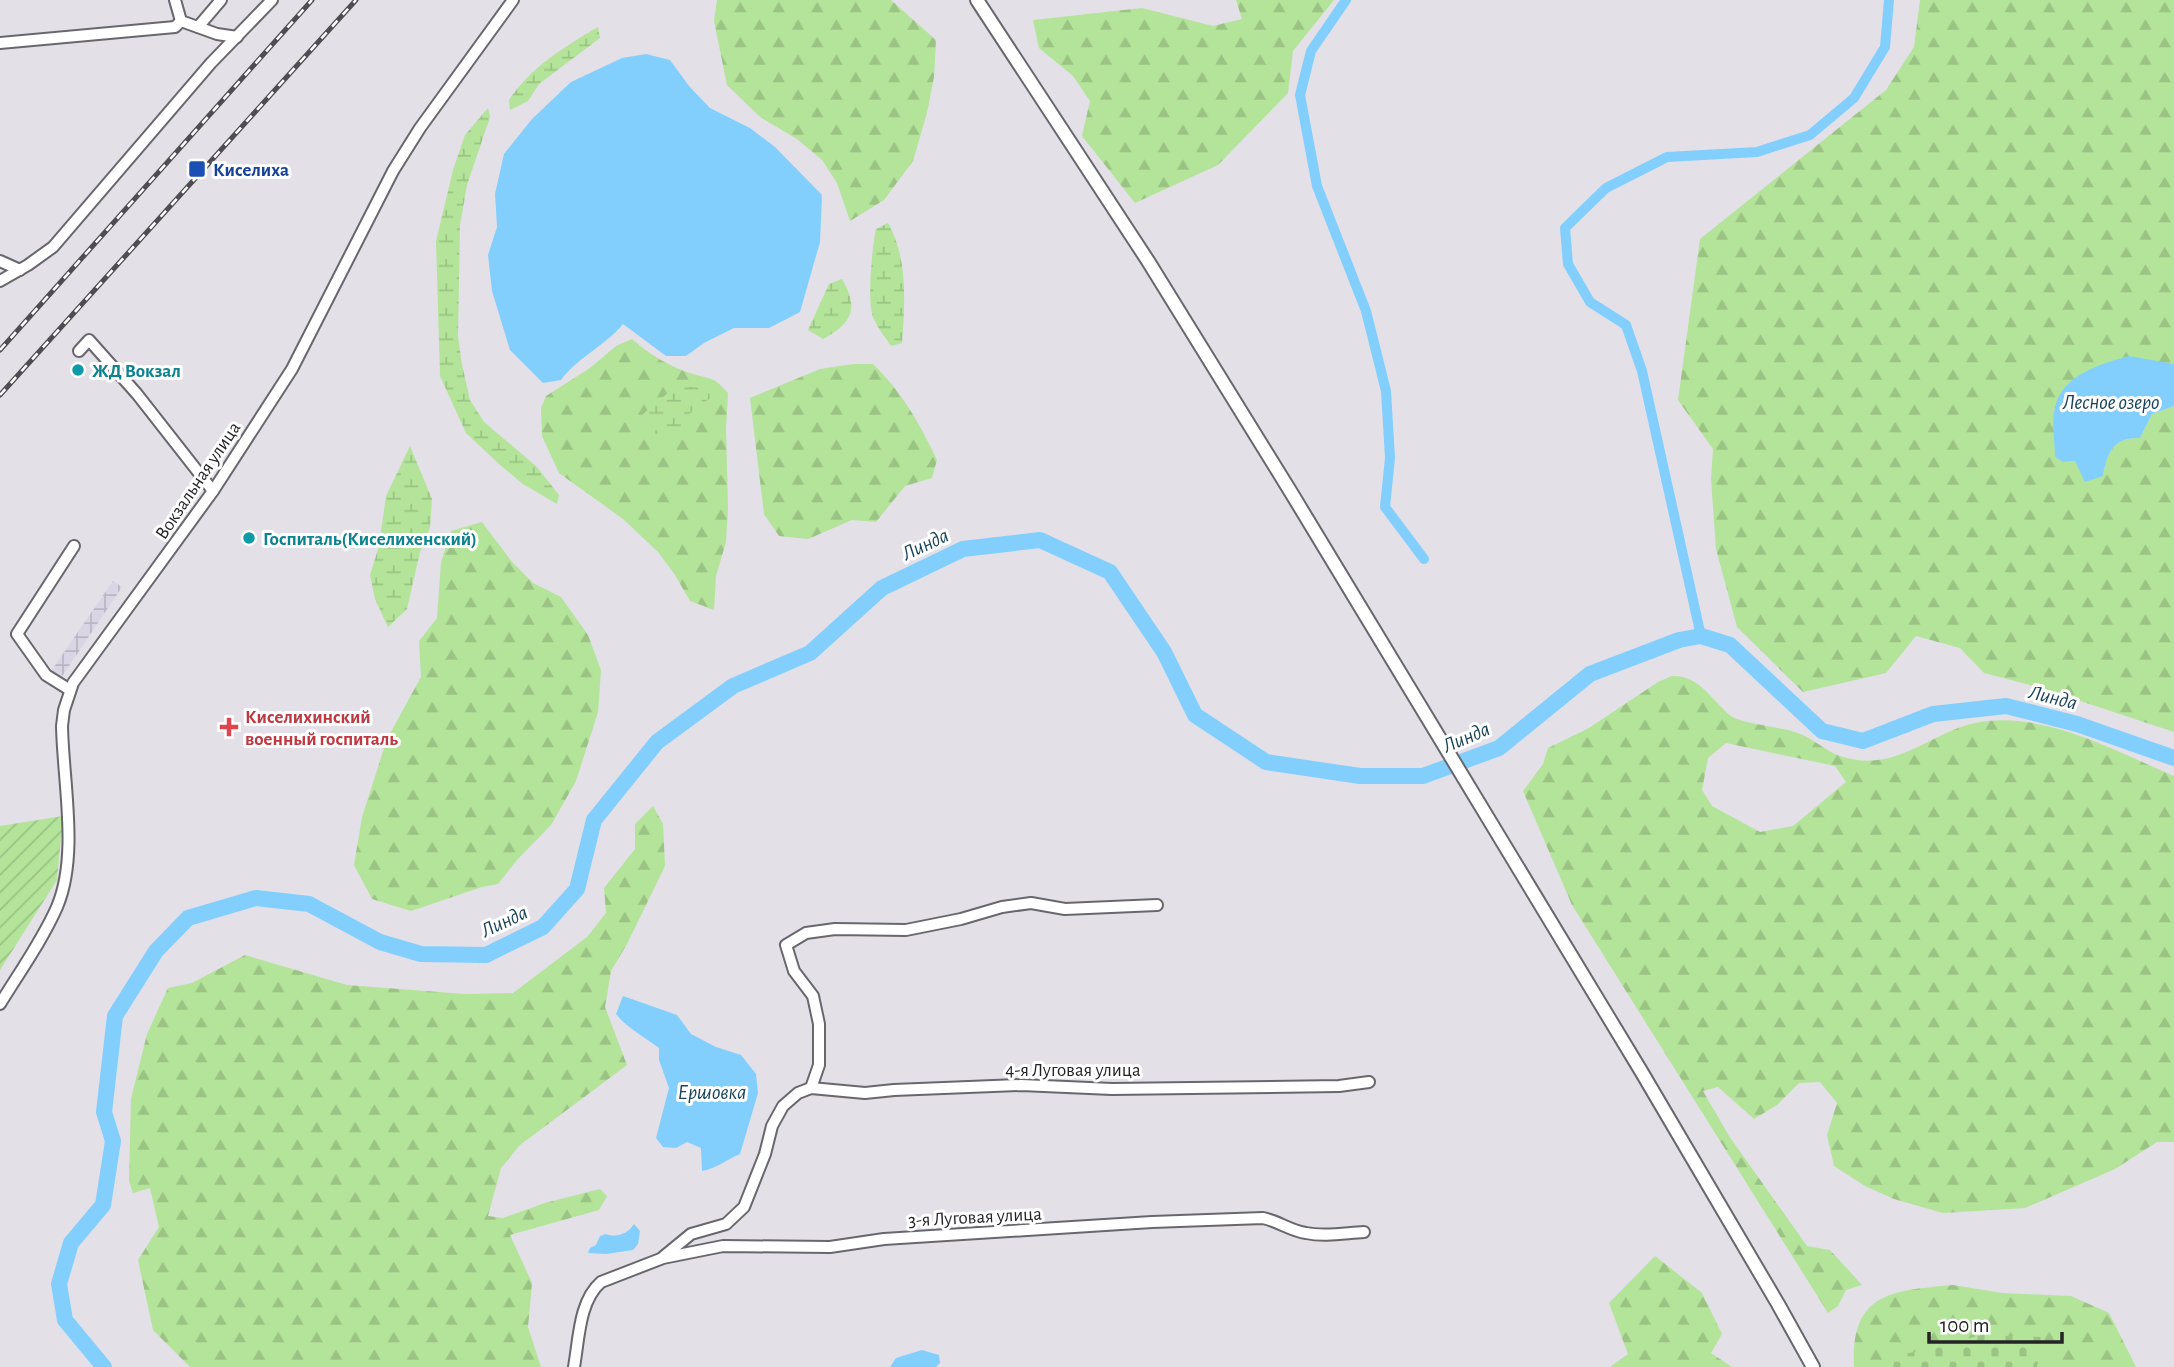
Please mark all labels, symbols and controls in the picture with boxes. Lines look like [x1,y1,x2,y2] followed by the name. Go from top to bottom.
[187,159,207,179] marker: Киселиха
[213,161,289,180] place label: Киселиха
[70,362,86,378] marker: ЖД Вокзал
[92,362,181,381] place label: ЖД Вокзал
[2061,392,2160,414] water label: Лесное озеро
[152,418,245,543] street label: Вокзальная улица
[898,525,952,565] water label: Линда
[241,530,257,546] marker: Госпиталь(Киселихенский)
[263,530,477,549] place label: Госпиталь(Киселихенский)
[2025,681,2079,714] water label: Линда
[245,708,398,749] place label: Киселихинский военный госпиталь
[219,717,239,737] marker: Киселихинский военный госпиталь
[1439,718,1493,757] water label: Линда
[477,902,531,942] water label: Линда
[1005,1061,1141,1080] street label: 4-я Луговая улица
[678,1082,746,1104] water label: Ершовка
[908,1204,1043,1230] street label: 3-я Луговая улица
[1929,1300,2062,1344] scale bar
[1940,1315,1990,1336] text: 100 m

